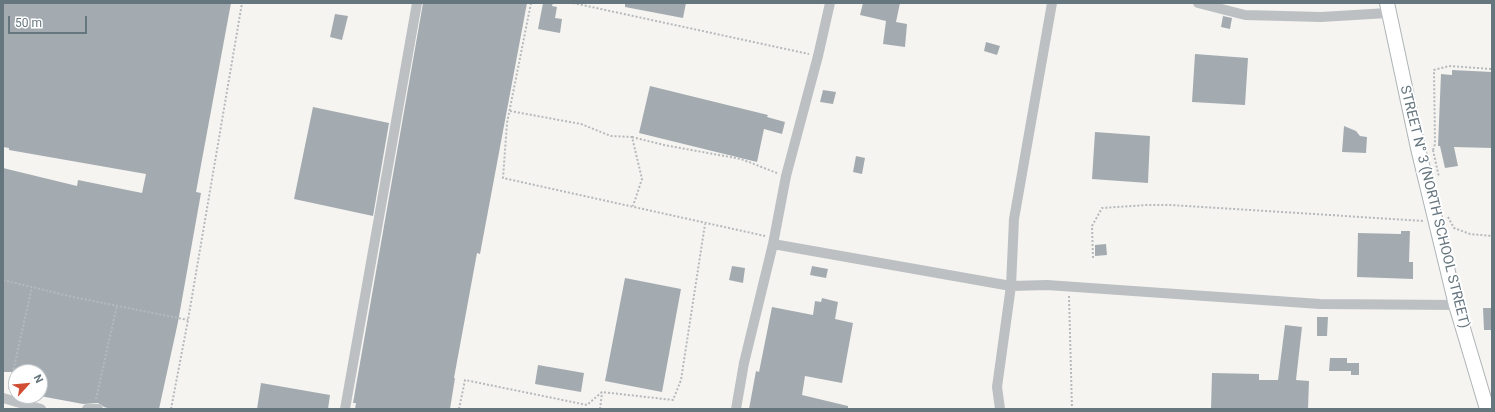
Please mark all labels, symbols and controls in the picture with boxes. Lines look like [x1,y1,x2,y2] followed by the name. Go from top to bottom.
[10,8,89,34] scale bar
[15,16,42,30] text: 50 m
[1396,84,1472,330] street label: STREET N° 3 (NORTH SCHOOL STREET)
[8,364,48,404] north arrow
[31,372,46,385] text: N

